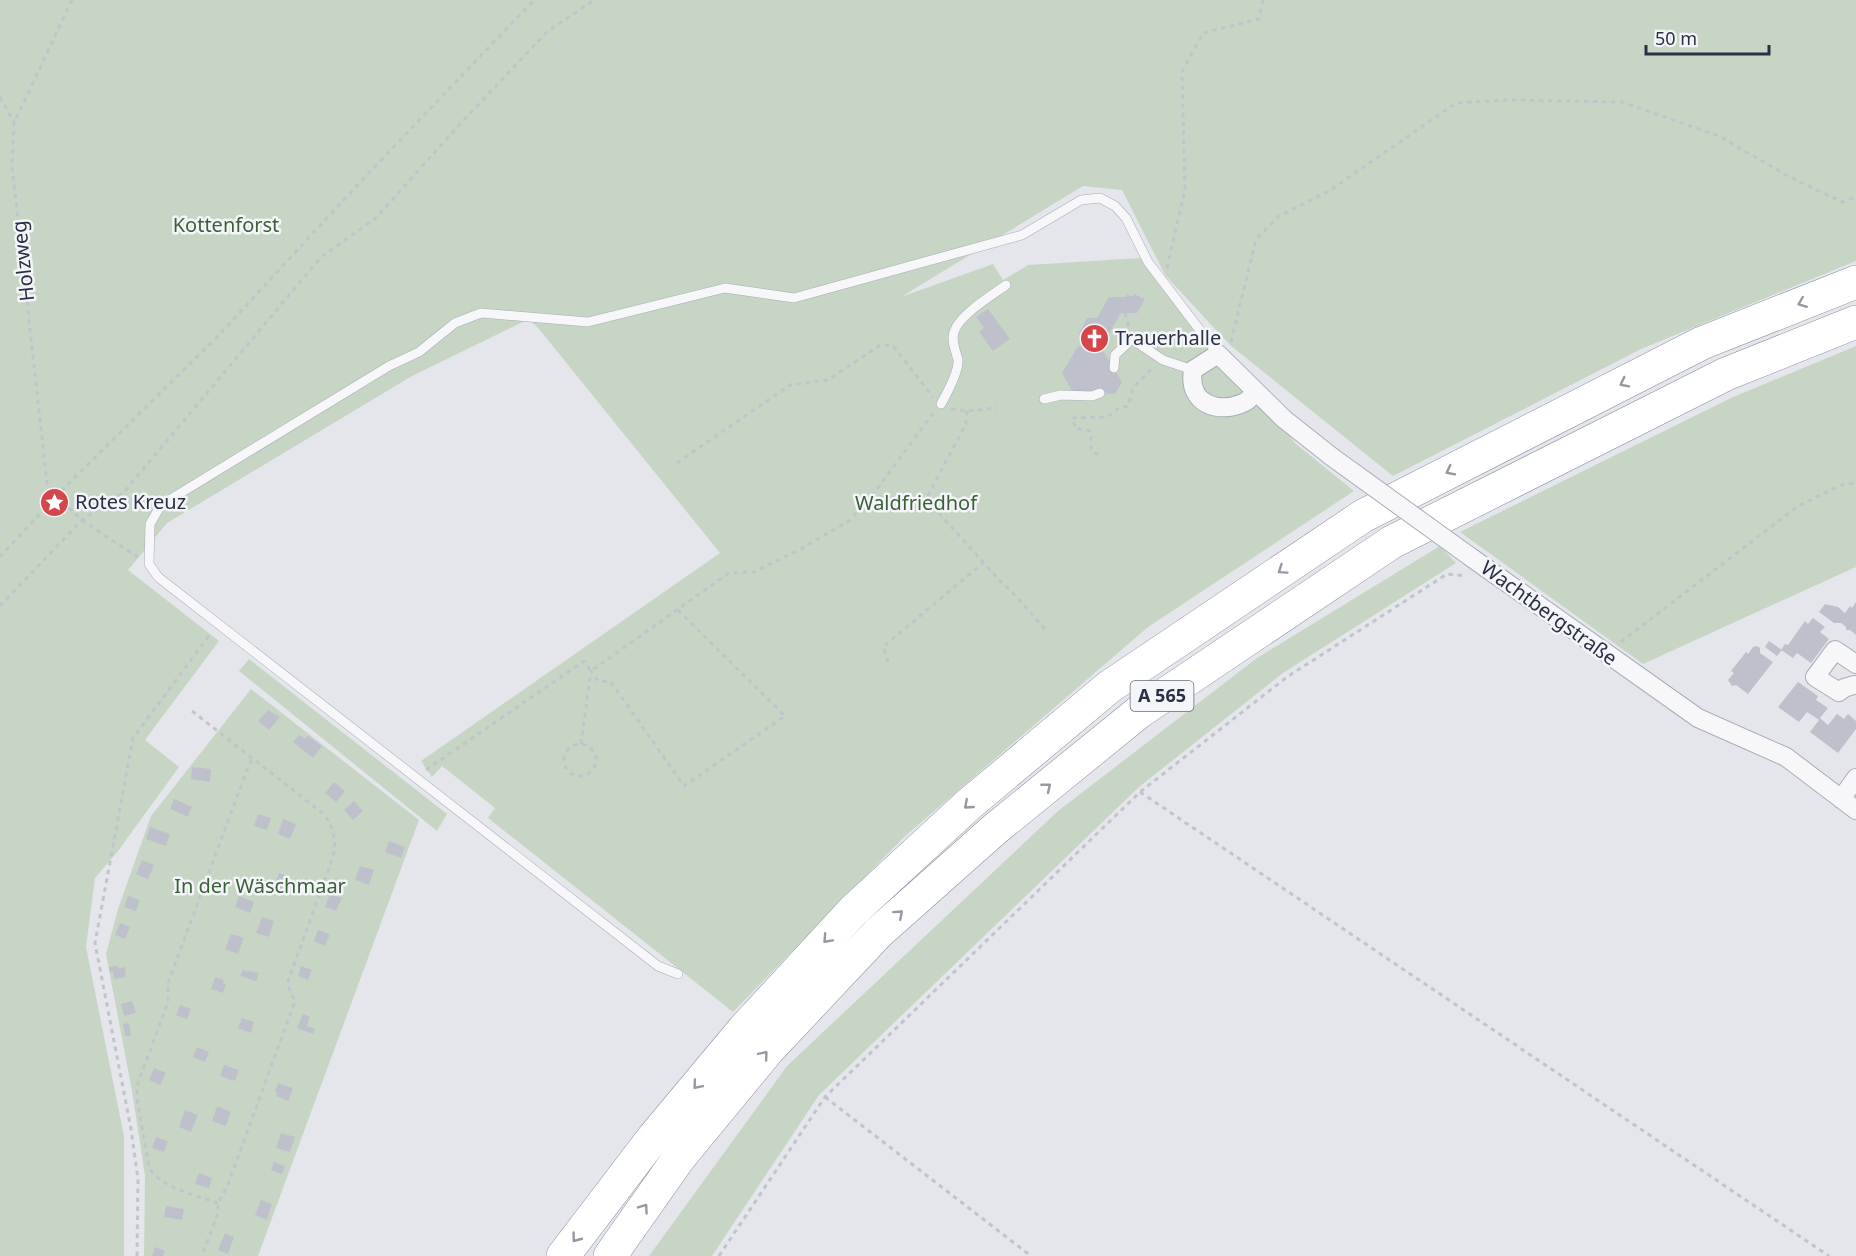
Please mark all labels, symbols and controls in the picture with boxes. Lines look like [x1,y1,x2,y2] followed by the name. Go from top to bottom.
[1646,18,1769,56] scale bar
[1655,26,1697,50] text: 50 m
[173,211,279,238] park label: Kottenforst
[5,219,40,303] street label: Holzweg
[1797,296,1807,309] one-way arrow
[1078,322,1110,354] church icon: Trauerhalle
[1115,324,1221,351] place label: Trauerhalle
[1619,376,1630,387] one-way arrow
[1445,464,1456,476] one-way arrow
[38,486,70,518] place icon: Rotes Kreuz
[75,488,186,515] place label: Rotes Kreuz
[855,489,978,516] park label: Waldfriedhof
[1476,554,1623,671] street label: Wachtbergstraße
[1278,563,1289,574] one-way arrow
[1130,681,1194,711] road number: A 565
[1040,783,1051,794] one-way arrow
[964,798,975,809] one-way arrow
[174,872,346,899] park label: In der Wäschmaar
[892,910,903,921] one-way arrow
[823,932,834,943] one-way arrow
[757,1051,768,1062] one-way arrow
[693,1078,704,1089] one-way arrow
[637,1204,648,1215] one-way arrow
[573,1231,584,1242] one-way arrow

